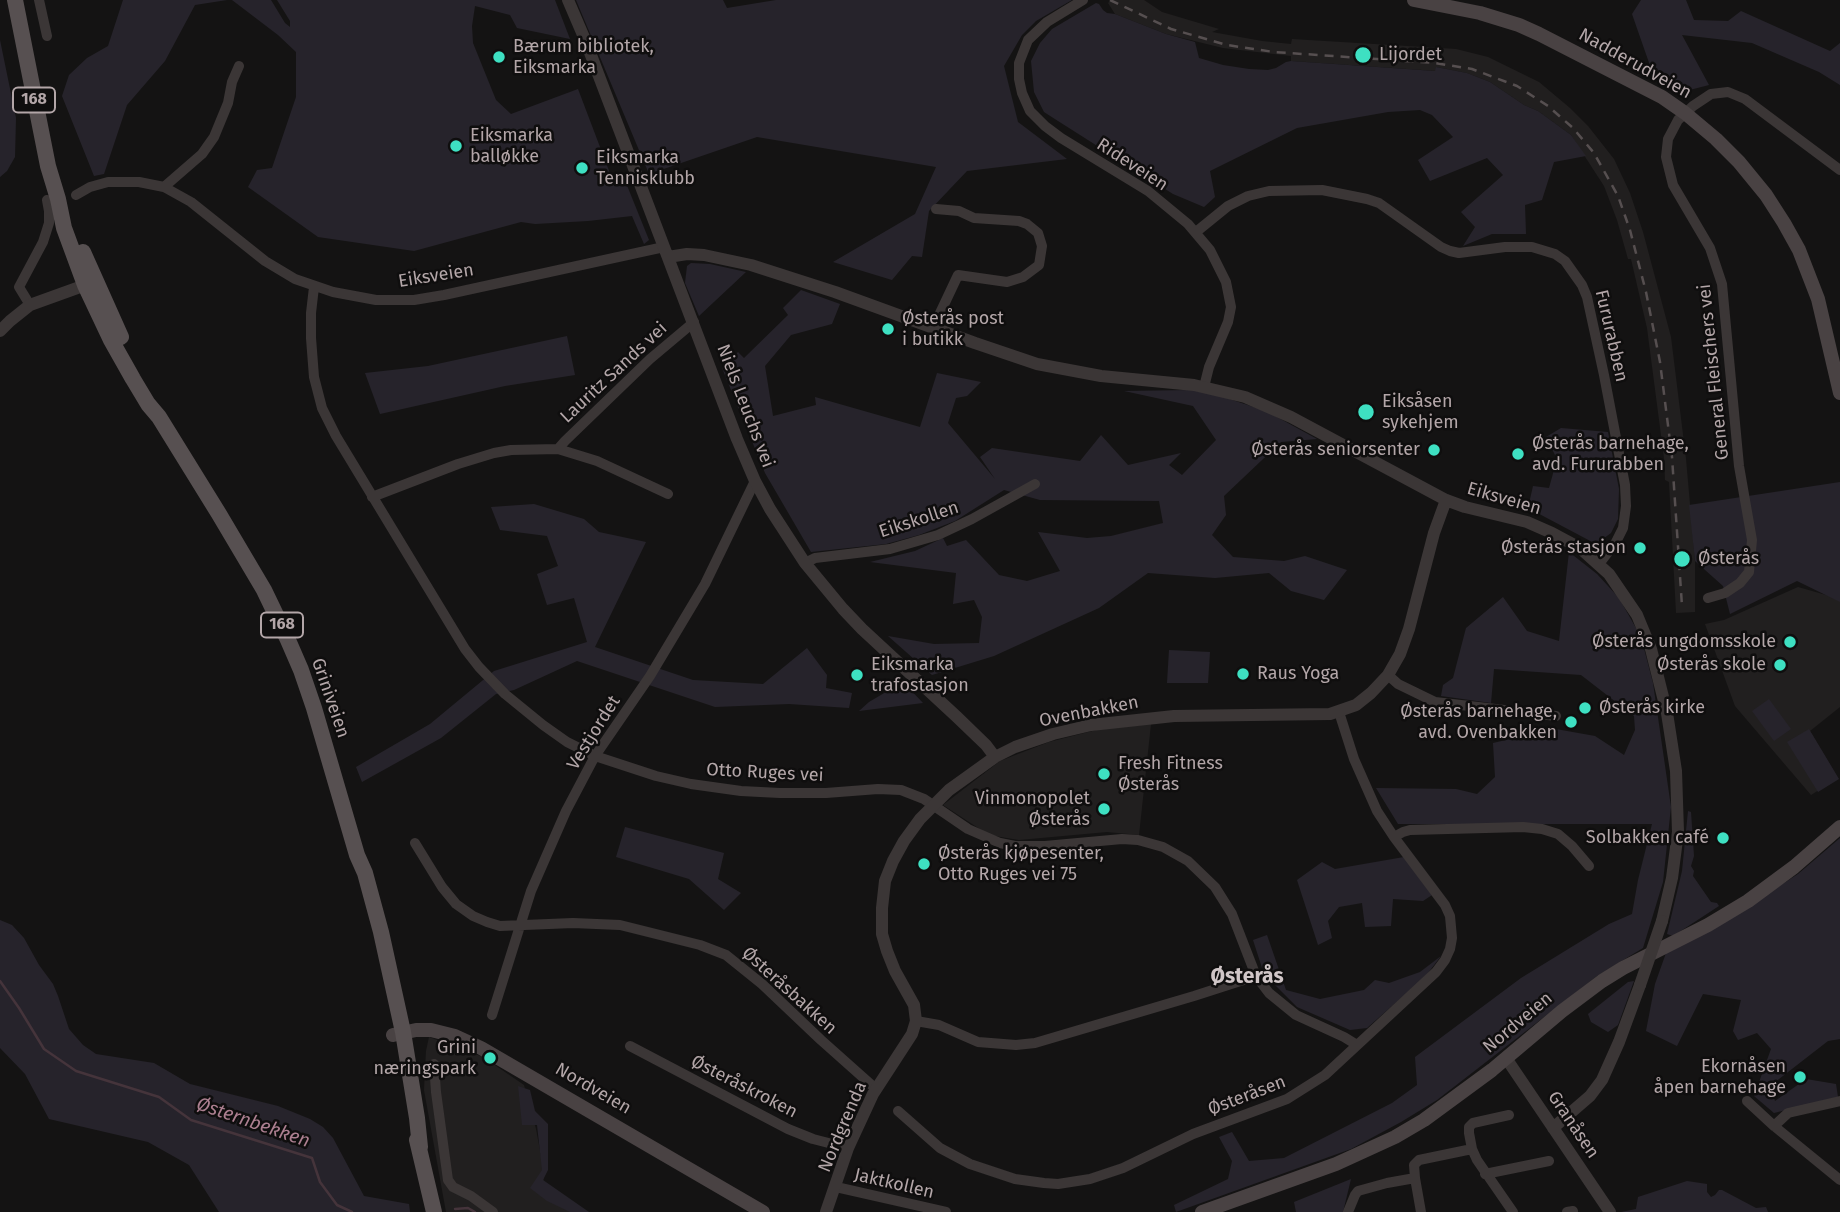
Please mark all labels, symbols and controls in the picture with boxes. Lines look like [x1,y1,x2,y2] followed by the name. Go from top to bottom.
[1575,24,1695,104] street label: Nadderudveien
[513,36,654,78] place label: Bærum bibliotek, Eiksmarka
[1379,44,1442,66] place label: Lijordet
[1353,45,1373,65] marker: Lijordet
[491,49,507,65] marker: Bærum bibliotek, Eiksmarka
[13,88,55,113] road number: 168
[470,125,553,168] place label: Eiksmarka balløkke
[1092,134,1172,196] street label: Rideveien
[448,138,464,154] marker: Eiksmarka balløkke
[596,147,695,190] place label: Eiksmarka Tennisklubb
[574,160,590,176] marker: Eiksmarka Tennisklubb
[397,259,475,293] street label: Eiksveien
[1694,283,1734,461] street label: General Fleischers vei
[1590,288,1632,384] street label: Fururabben
[902,308,1004,350] place label: Østerås post i butikk
[556,318,672,428] street label: Lauritz Sands vei
[880,321,896,337] marker: Østerås post i butikk
[712,341,778,471] street label: Niels Leuchs vei
[1382,391,1459,434] place label: Eiksåsen sykehjem
[1356,402,1376,422] marker: Eiksåsen sykehjem
[1532,433,1689,476] place label: Østerås barnehage, avd. Fururabben
[1251,439,1420,461] place label: Østerås seniorsenter
[1426,442,1442,458] marker: Østerås seniorsenter
[1510,446,1526,462] marker: Østerås barnehage, avd. Fururabben
[1465,478,1543,520] street label: Eiksveien
[876,497,962,543] street label: Eikskollen
[1501,537,1626,559] place label: Østerås stasjon
[1632,540,1648,556] marker: Østerås stasjon
[1698,548,1759,570] place label: Østerås
[1672,549,1692,569] marker: Østerås
[261,612,303,638] road number: 168
[1592,631,1776,653] place label: Østerås ungdomsskole
[1782,634,1798,650] marker: Østerås ungdomsskole
[871,654,969,696] place label: Eiksmarka trafostasjon
[1657,654,1766,676] place label: Østerås skole
[306,655,354,741] street label: Griniveien
[1772,657,1788,673] marker: Østerås skole
[1257,663,1339,685] place label: Raus Yoga
[1235,666,1251,682] marker: Raus Yoga
[849,667,865,683] marker: Eiksmarka trafostasjon
[563,692,625,774] street label: Vestjordet
[1038,692,1140,732] street label: Ovenbakken
[1599,697,1705,719] place label: Østerås kirke
[1577,700,1593,716] marker: Østerås kirke
[1400,701,1557,744] place label: Østerås barnehage, avd. Ovenbakken
[1563,714,1579,730] marker: Østerås barnehage, avd. Ovenbakken
[1118,753,1223,796] place label: Fresh Fitness Østerås
[706,759,824,787] street label: Otto Ruges vei
[1096,766,1112,782] marker: Fresh Fitness Østerås
[975,788,1090,830] place label: Vinmonopolet Østerås
[1096,801,1112,817] marker: Vinmonopolet Østerås
[1586,827,1709,849] place label: Solbakken café
[1715,830,1731,846] marker: Solbakken café
[938,843,1104,886] place label: Østerås kjøpesenter, Otto Ruges vei 75
[916,856,932,872] marker: Østerås kjøpesenter, Otto Ruges vei 75
[737,943,841,1039] street label: Østeråsbakken
[1210,964,1284,990] district label: Østerås
[1479,988,1557,1058] street label: Nordveien
[373,1037,476,1080] place label: Grini næringspark
[482,1050,498,1066] marker: Grini næringspark
[687,1051,801,1123] street label: Østeråskroken
[1654,1056,1786,1098] place label: Ekornåsen åpen barnehage
[551,1059,635,1119] street label: Nordveien
[1792,1069,1808,1085] marker: Ekornåsen åpen barnehage
[1205,1071,1289,1121] street label: Østeråsen
[814,1078,872,1176] street label: Nordgrenda
[1543,1087,1603,1163] street label: Granåsen
[193,1093,313,1153] water label: Østernbekken
[852,1164,936,1204] street label: Jaktkollen

